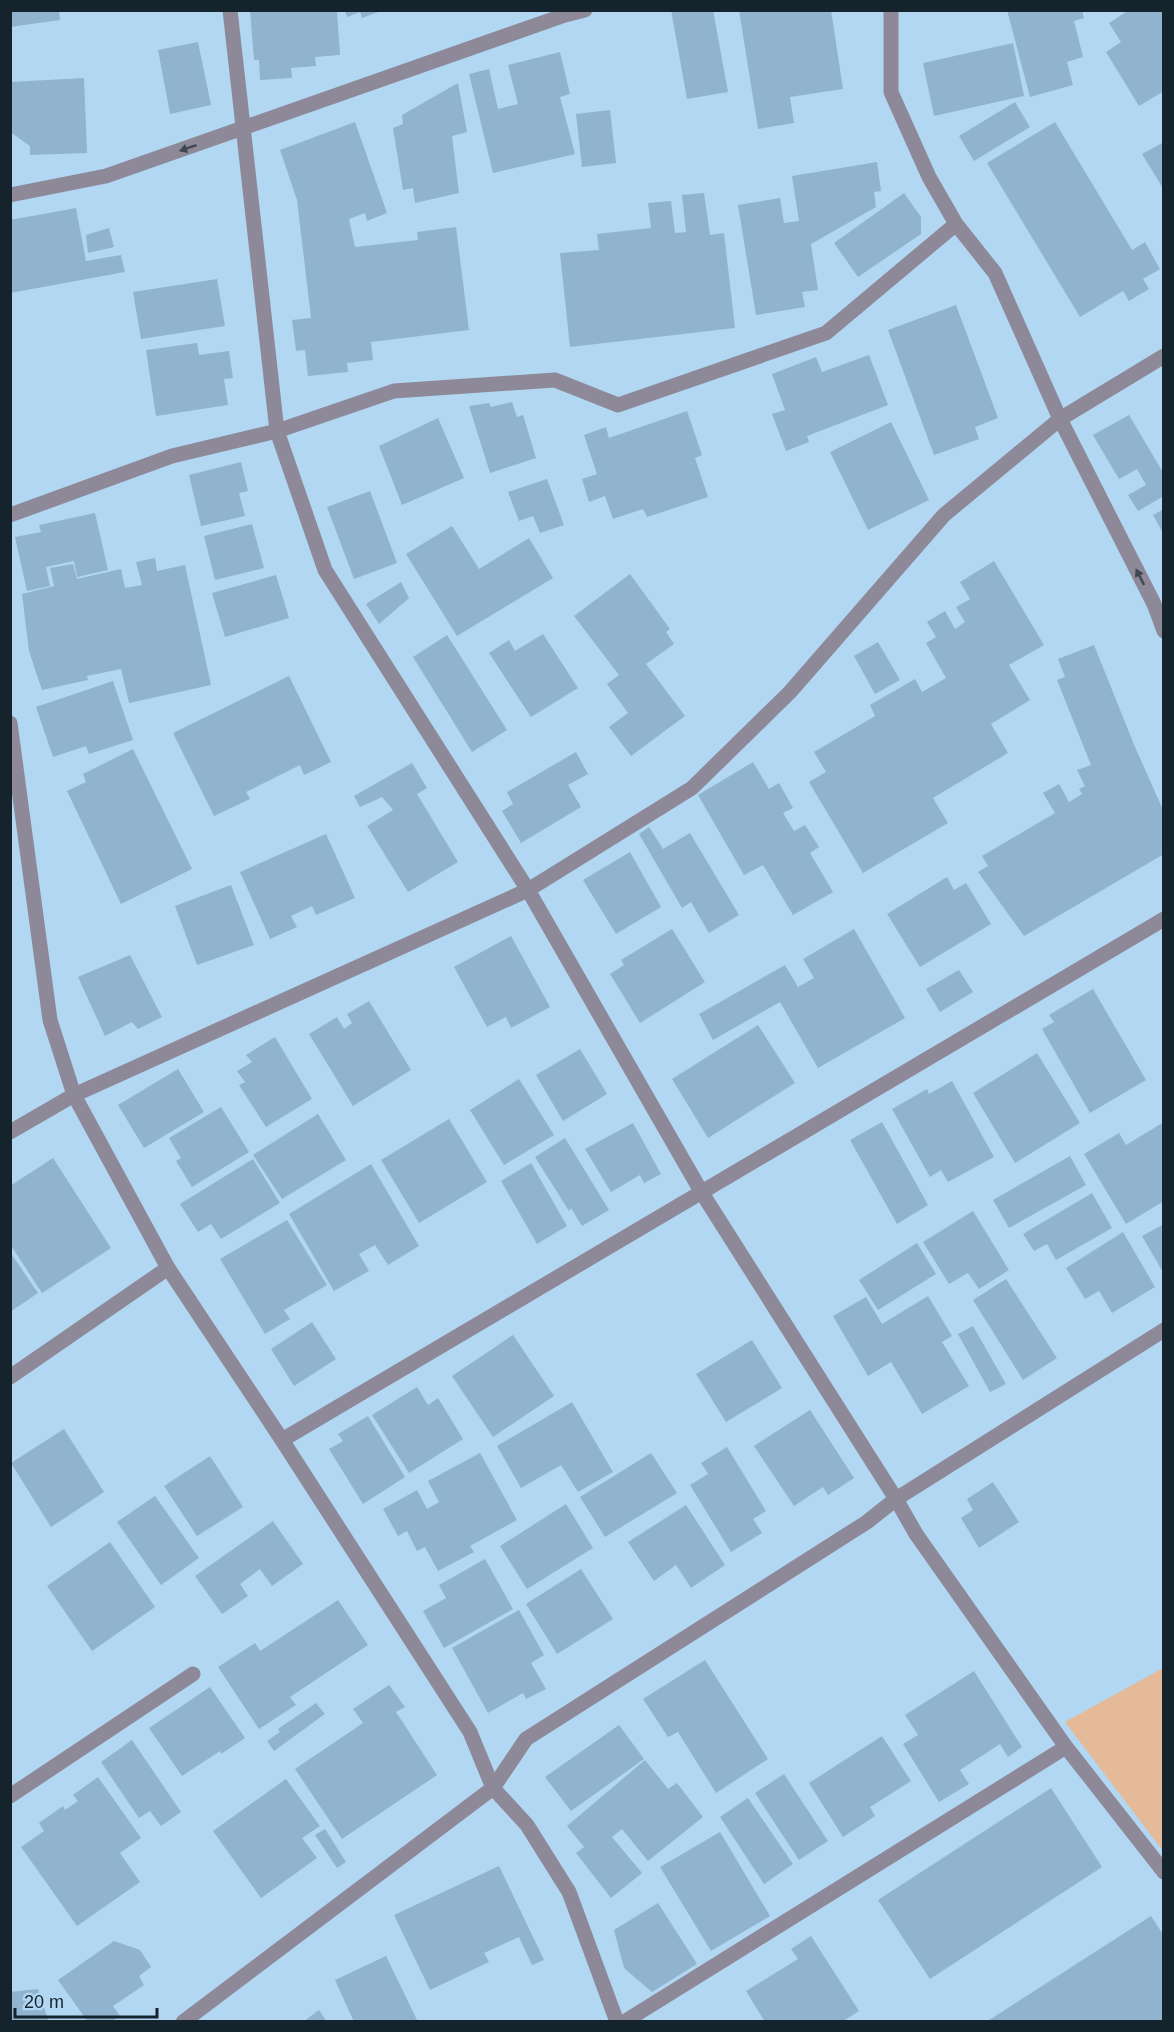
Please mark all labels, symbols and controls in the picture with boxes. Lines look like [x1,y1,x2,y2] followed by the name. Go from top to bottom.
[179,144,197,153] one-way arrow
[1135,569,1145,586] one-way arrow
[15,1981,158,2019] scale bar
[24,1992,64,2012] text: 20 m

